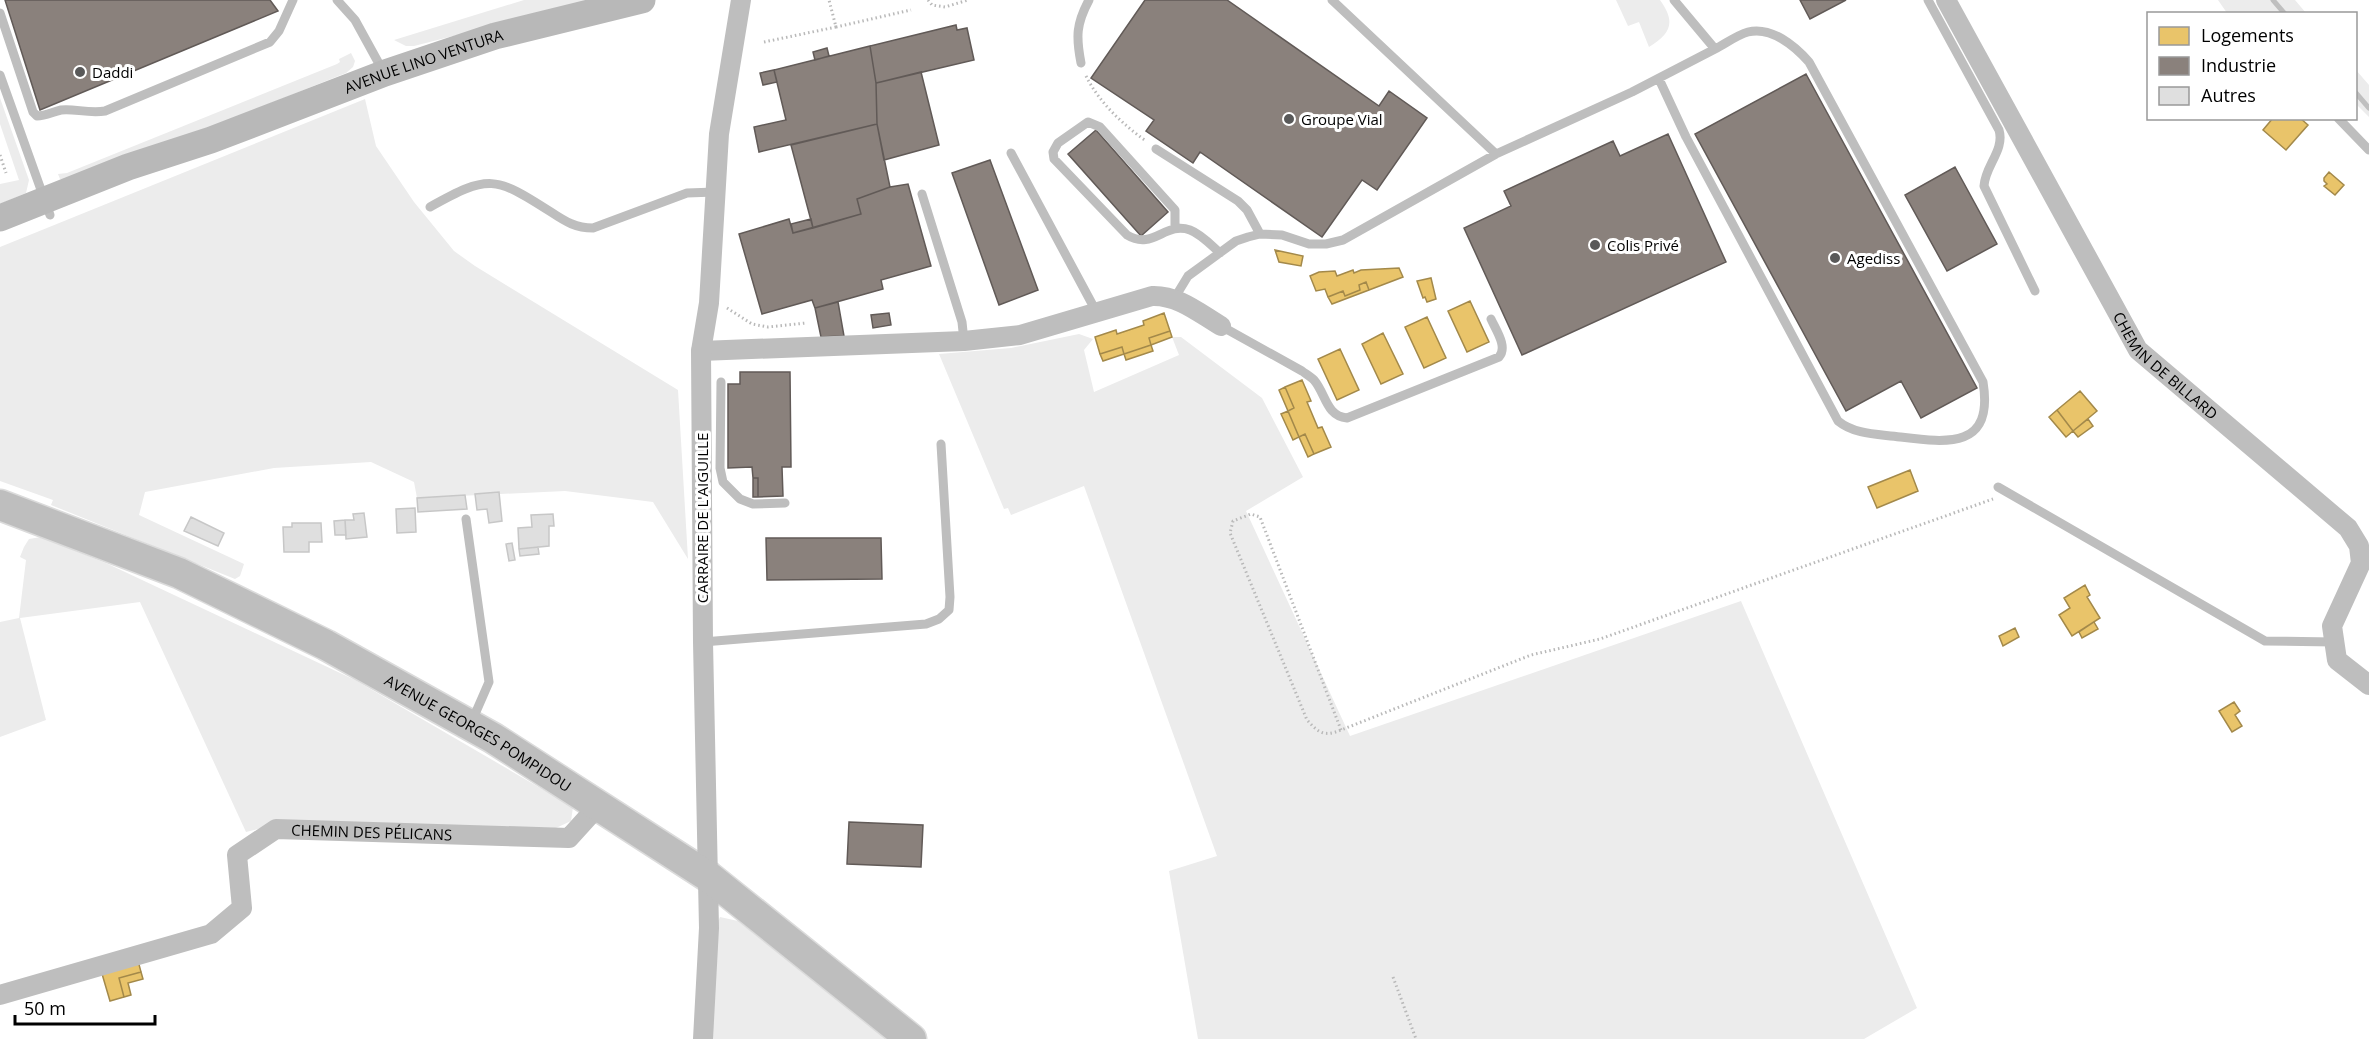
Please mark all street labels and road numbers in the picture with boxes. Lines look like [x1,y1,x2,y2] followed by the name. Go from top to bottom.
[341,24,505,98] street label: AVENUE LINO VENTURA
[2109,308,2222,423] street label: CHEMIN DE BILLARD
[692,433,712,603] street label: CARRAIRE DE L'AIGUILLE
[381,670,575,796] street label: AVENUE GEORGES POMPIDOU
[291,819,453,844] street label: CHEMIN DES PÉLICANS

